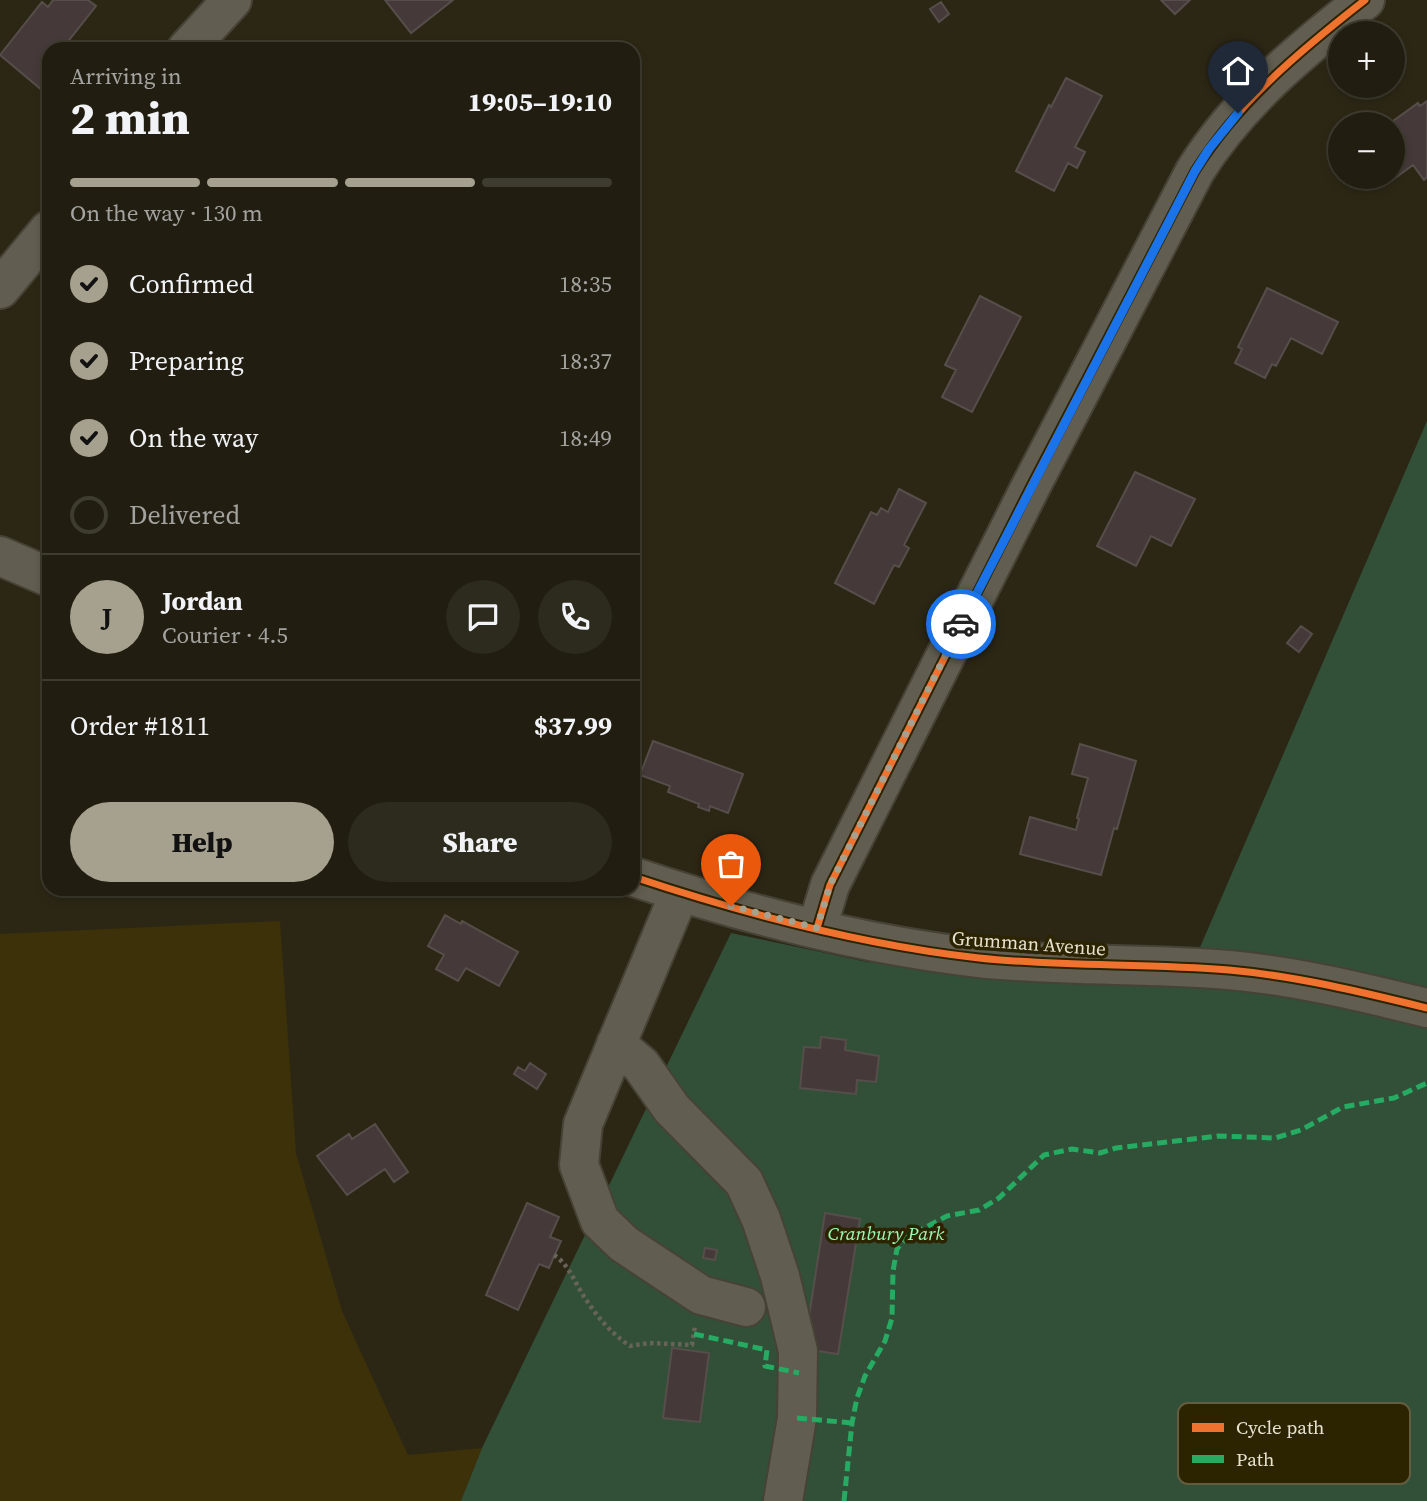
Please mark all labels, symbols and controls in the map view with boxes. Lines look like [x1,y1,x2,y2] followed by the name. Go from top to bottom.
[1328,21,1405,189] map controls
[1328,21,1405,98] button: +
[1208,41,1268,113] pin
[1219,52,1257,90] icon: home
[70,60,182,92] text: Arriving in
[468,84,612,120] text: 19:05–19:10
[70,86,190,149] text: 2 min
[1328,112,1405,189] button: −
[70,197,263,229] text: On the way · 130 m
[70,265,108,303] icon: check
[129,266,254,302] text: Confirmed
[559,268,612,300] text: 18:35
[70,342,108,380] icon: check
[129,343,244,379] text: Preparing
[559,345,612,377] text: 18:37
[70,419,108,457] icon: check
[129,420,258,456] text: On the way
[559,422,612,454] text: 18:49
[129,497,240,533] text: Delivered
[446,580,520,654] button: chat
[538,580,612,654] button: phone
[162,583,243,619] text: Jordan
[926,589,996,659] courier
[102,599,112,635] text: J
[942,605,980,643] icon: car
[162,619,288,651] text: Courier · 4.5
[70,708,210,744] text: Order #1811
[534,708,612,744] text: $37.99
[70,802,334,882] button: Help
[348,802,612,882] button: Share
[701,834,761,906] pin
[712,845,750,883] icon: bag
[951,925,1107,961] street label: Grumman Avenue
[828,1220,944,1246] park label: Cranbury Park
[1178,1403,1410,1484] legend
[1236,1414,1325,1440] text: Cycle path
[1236,1446,1274,1472] text: Path

